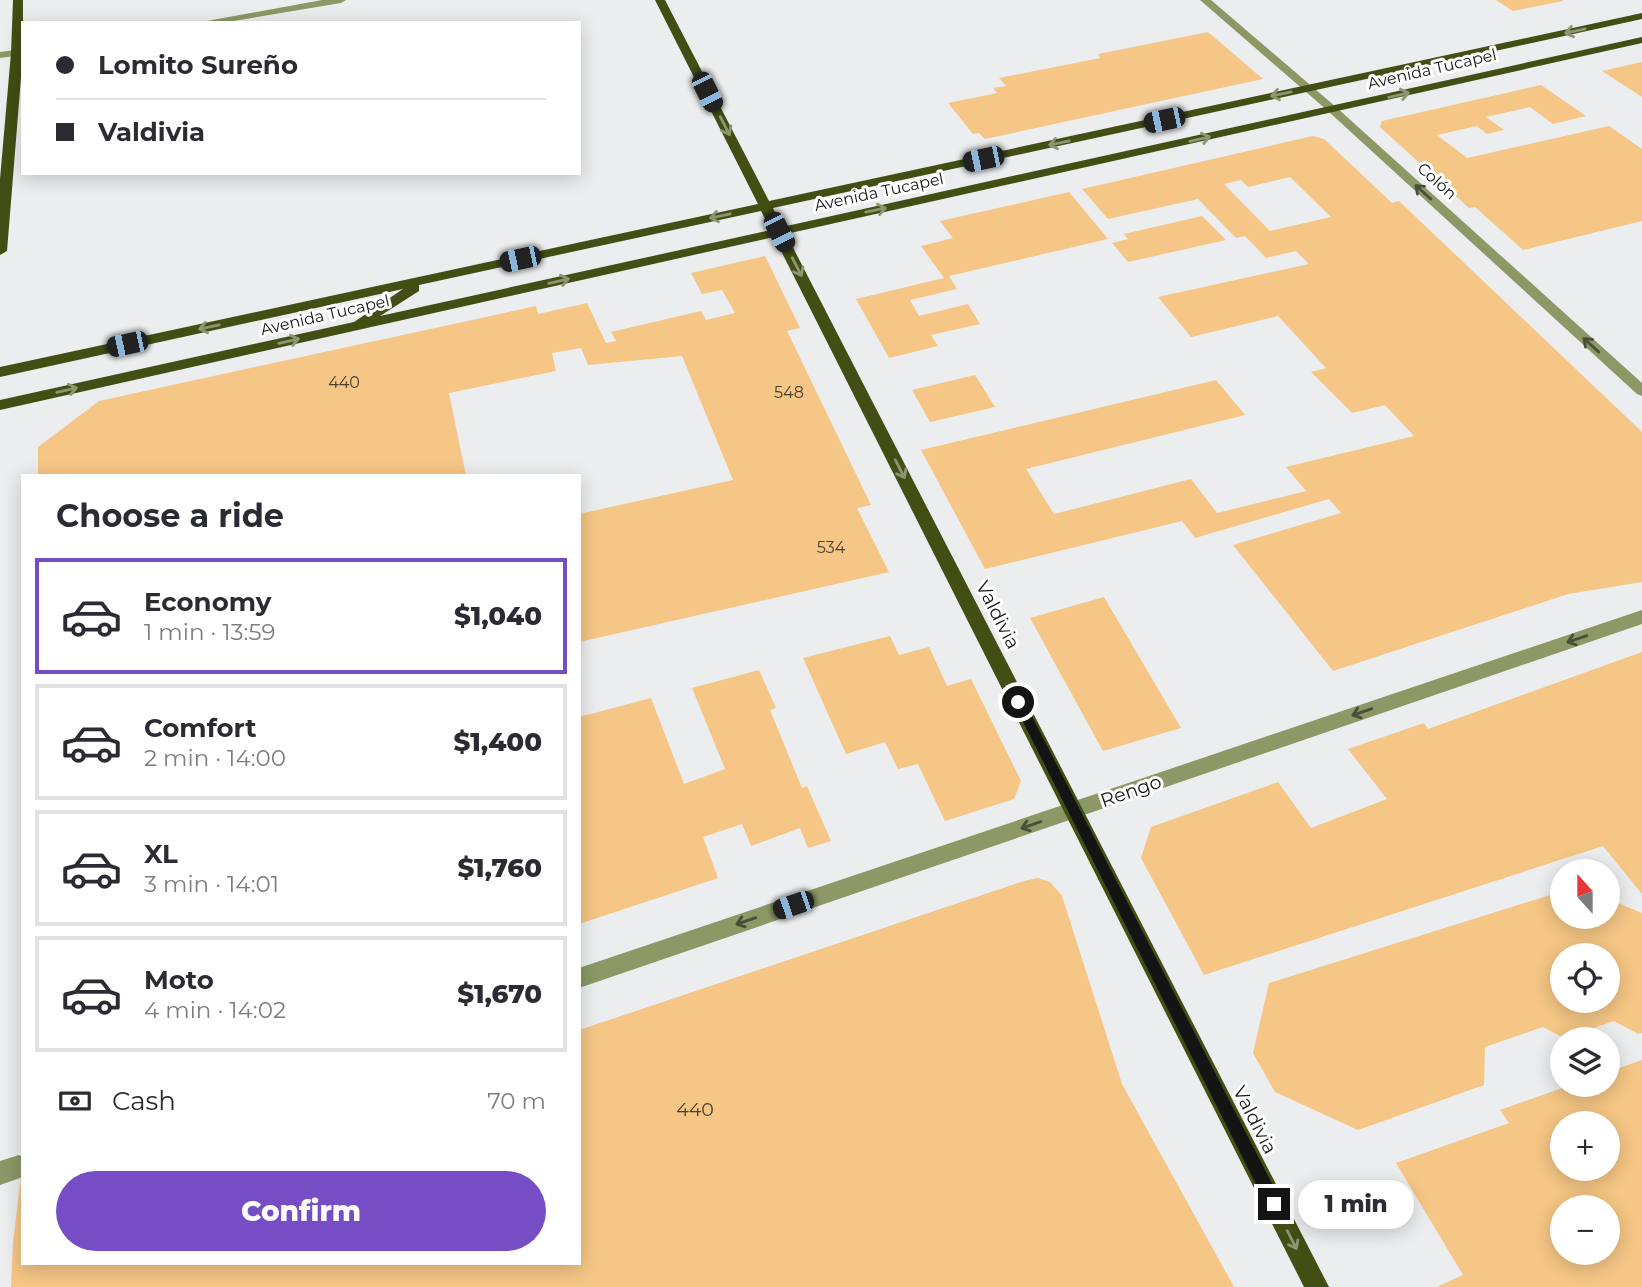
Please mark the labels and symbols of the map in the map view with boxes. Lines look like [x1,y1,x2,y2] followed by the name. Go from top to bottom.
[1564,24,1587,38] one-way arrow
[1366,45,1498,93] street label: Avenida Tucapel
[689,69,726,115] car
[1387,87,1410,101] one-way arrow
[1270,88,1293,102] one-way arrow
[1142,105,1187,135] car
[718,115,732,136] one-way arrow
[1188,131,1211,145] one-way arrow
[1048,136,1071,150] one-way arrow
[961,144,1006,174] car
[1413,158,1461,204] street label: Colón
[813,169,945,215] street label: Avenida Tucapel
[1415,184,1432,201] one-way arrow
[864,203,887,217] one-way arrow
[761,209,798,255] car
[709,210,731,223] one-way arrow
[498,244,543,274] car
[790,256,804,277] one-way arrow
[547,274,570,287] one-way arrow
[259,291,391,339] street label: Avenida Tucapel
[198,320,221,334] one-way arrow
[105,329,150,359] car
[277,334,300,347] one-way arrow
[1583,337,1600,354] one-way arrow
[328,373,360,392] house number: 440
[55,383,78,397] one-way arrow
[774,383,804,402] house number: 548
[893,459,907,479] one-way arrow
[817,538,846,557] house number: 534
[971,577,1025,653] street label: Valdivia
[1567,634,1589,646] one-way arrow
[1002,686,1034,718] route start
[1351,706,1373,719] one-way arrow
[1097,770,1165,812] street label: Rengo
[1020,820,1042,832] one-way arrow
[1550,859,1620,929] north arrow
[770,888,817,922] car
[735,916,757,928] one-way arrow
[1228,1082,1282,1158] street label: Valdivia
[676,1098,714,1121] house number: 440
[1298,1180,1414,1228] callout: 1 min
[1258,1188,1290,1220] route end
[1286,1229,1300,1250] one-way arrow

